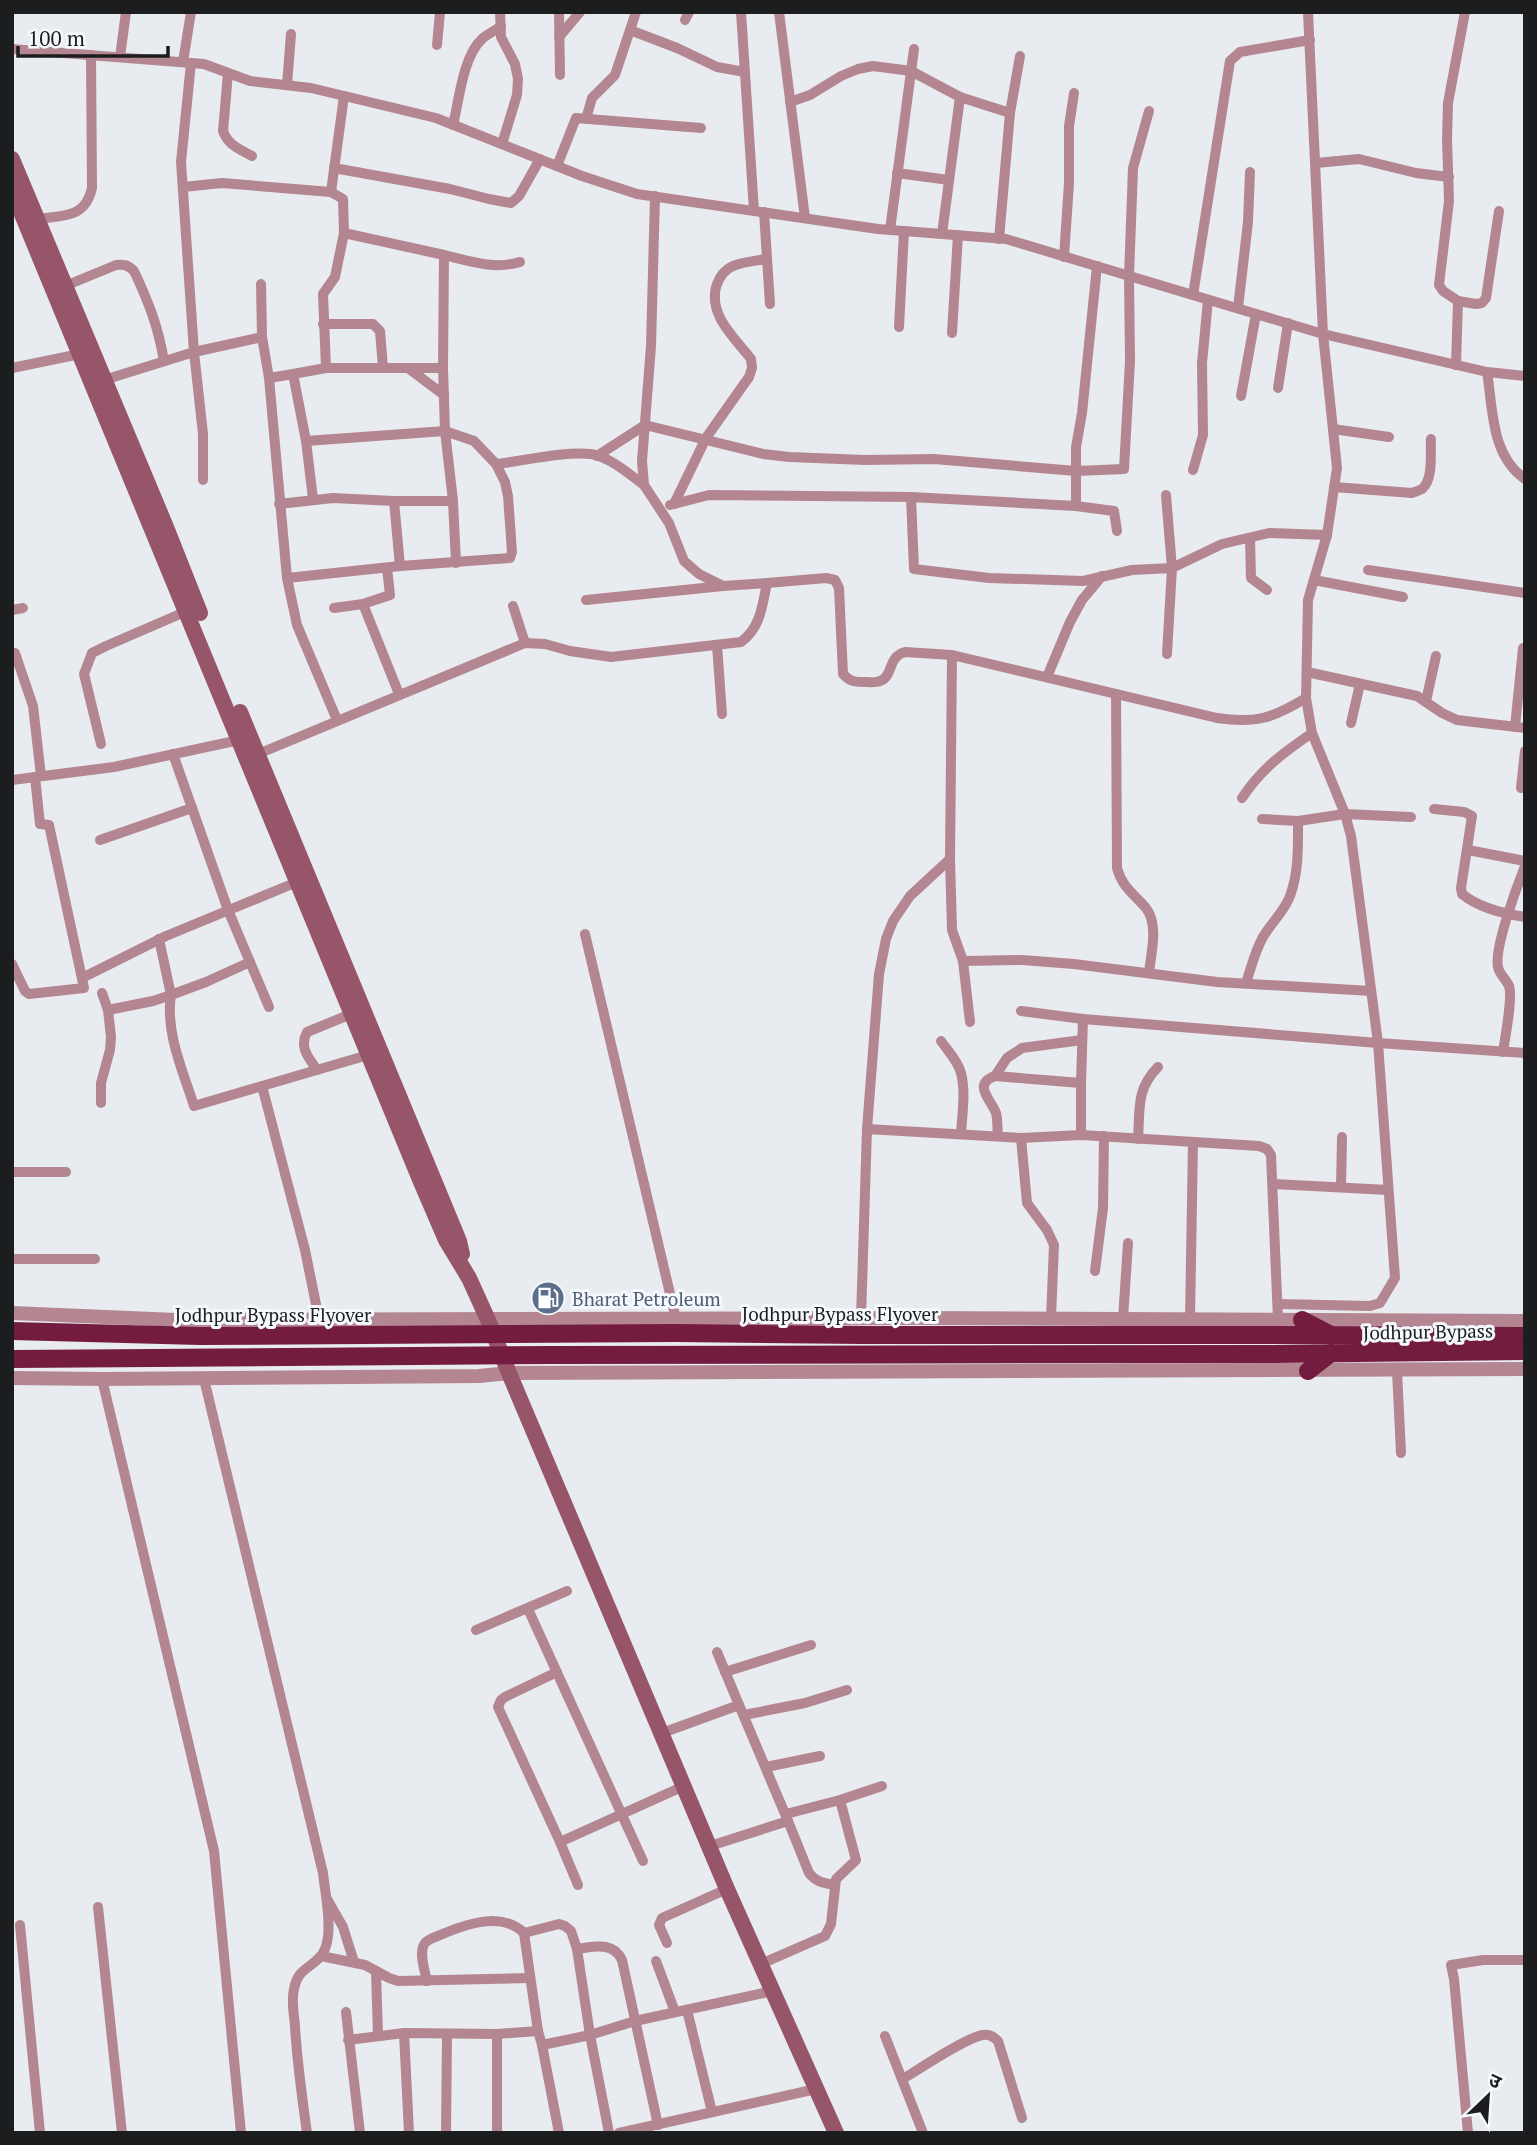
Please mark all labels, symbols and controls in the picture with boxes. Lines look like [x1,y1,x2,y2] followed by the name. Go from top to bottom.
[18,14,168,58] scale bar
[28,24,85,52] text: 100 m
[529,1279,567,1317] fuel station icon: Bharat Petroleum
[572,1286,721,1311] place label: Bharat Petroleum
[742,1301,939,1326] street label: Jodhpur Bypass Flyover
[175,1302,372,1327] street label: Jodhpur Bypass Flyover
[1363,1317,1493,1345] street label: Jodhpur Bypass
[1453,2061,1523,2131] north arrow
[1485,2066,1507,2094] text: उ

